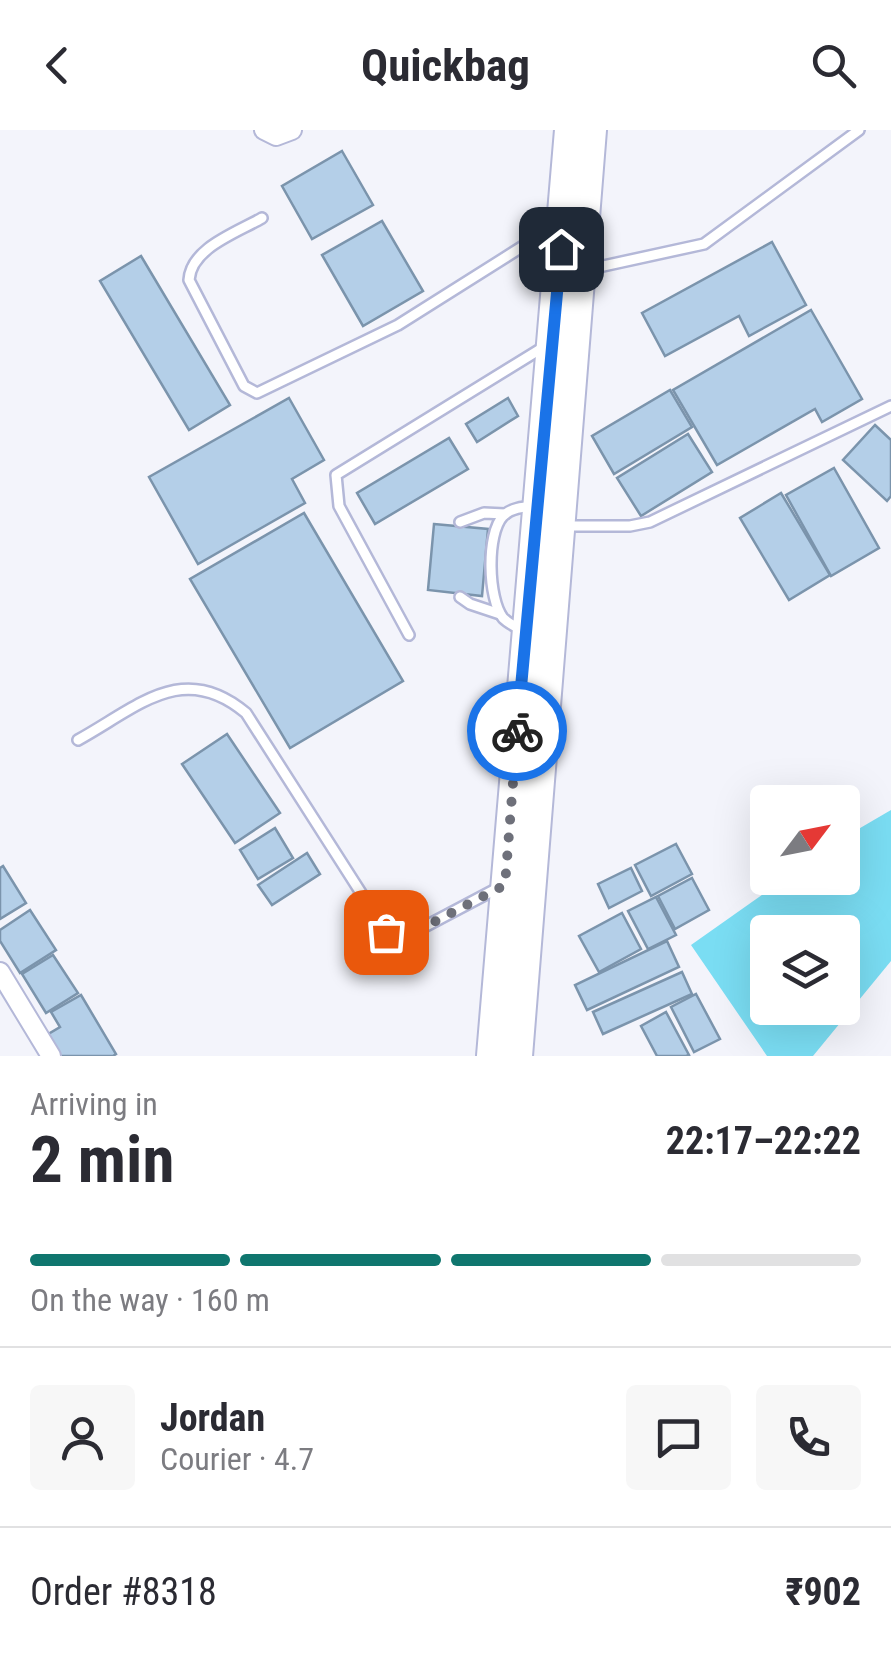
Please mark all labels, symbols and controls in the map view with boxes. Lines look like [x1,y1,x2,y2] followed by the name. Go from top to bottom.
[30,38,85,93] icon: back
[806,38,861,93] icon: search
[361,39,530,92] text: Quickbag
[519,207,604,292] pin
[534,222,589,277] icon: home
[467,681,567,781] courier
[490,704,545,759] icon: bike
[750,785,860,895] north arrow
[750,785,860,1025] map controls
[344,890,429,975] pin
[359,905,414,960] icon: bag
[750,915,860,1025] button: layers
[30,1085,158,1123] text: Arriving in
[666,1119,861,1163] text: 22:17–22:22
[30,1122,174,1198] text: 2 min
[30,1281,270,1319] text: On the way · 160 m
[30,1385,135,1490] button: person
[626,1385,731,1490] button: chat
[756,1385,861,1490] button: phone
[160,1396,265,1440] text: Jordan
[160,1440,314,1478] text: Courier · 4.7
[30,1570,217,1614] text: Order #8318
[785,1570,861,1614] text: ₹902

